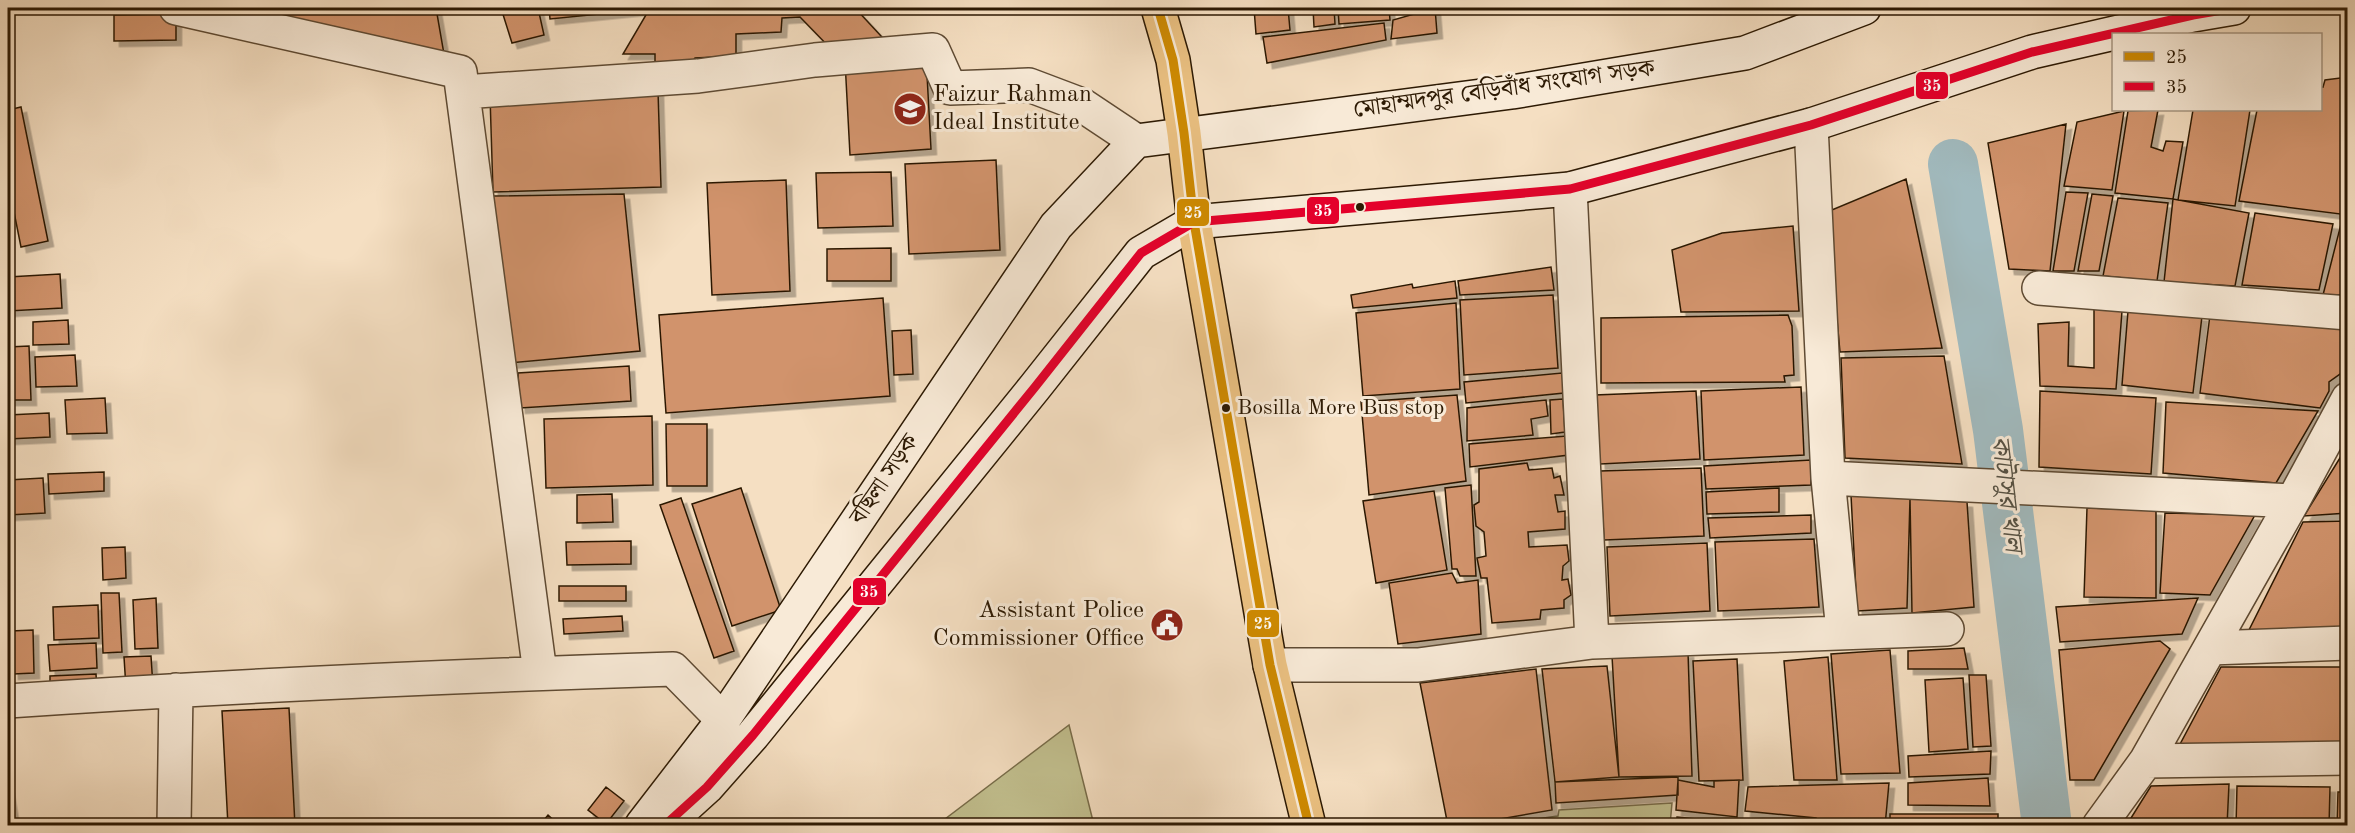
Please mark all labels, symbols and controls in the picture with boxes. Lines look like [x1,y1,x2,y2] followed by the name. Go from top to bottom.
[2112,33,2322,111] legend
[2166,49,2187,67] text: 25
[1351,53,1657,123] street label: মোহাম্মদপুর বেড়িবাঁধ সংযোগ সড়ক
[1915,71,1949,100] line badge: 35
[1923,79,1941,95] text: 35
[2166,79,2187,97] text: 35
[933,83,1092,135] place label: Faizur Rahman Ideal Institute
[892,91,928,127] school or university icon: Faizur Rahman Ideal Institute
[1306,196,1340,225] line badge: 35
[1176,198,1210,227] line badge: 25
[1354,201,1366,213] unlabelled marker
[1314,204,1332,220] text: 35
[1184,206,1202,222] text: 25
[1237,397,1444,419] place label: Bosilla More Bus stop
[1220,402,1232,414] marker: Bosilla More Bus stop
[842,428,924,530] street label: বছিলা সড়ক
[1985,434,2031,558] water label: কাটাসুর খাল
[852,577,887,606] line badge: 35
[860,585,878,601] text: 35
[933,599,1144,651] place label: Assistant Police Commissioner Office
[1149,607,1185,643] public building icon: Assistant Police Commissioner Office
[1246,609,1280,638] line badge: 25
[1254,617,1272,633] text: 25

